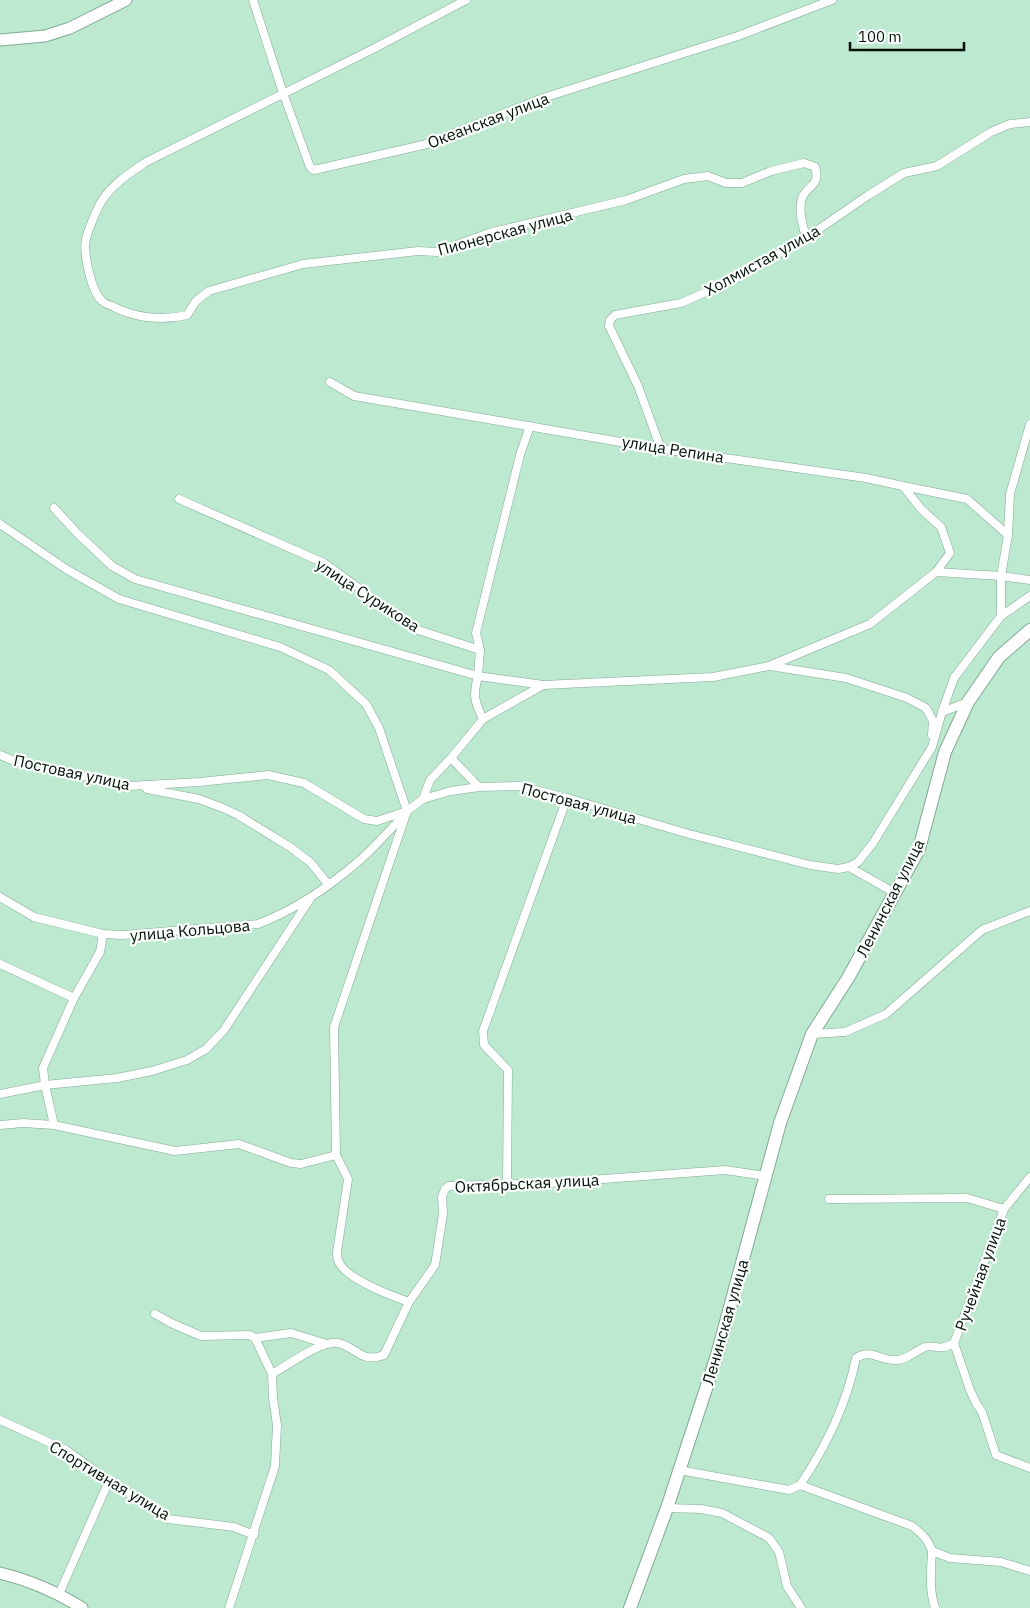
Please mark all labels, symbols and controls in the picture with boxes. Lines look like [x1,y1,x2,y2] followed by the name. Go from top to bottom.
[850,20,964,52] scale bar
[858,27,902,46] text: 100 m
[424,87,552,152] street label: Океанская улица
[435,204,575,260] street label: Пионерская улица
[701,220,824,300] street label: Холмистая улица
[621,431,726,467] street label: улица Репина
[312,554,424,636] street label: улица Сурикова
[12,750,132,794] street label: Постовая улица
[519,778,639,828] street label: Постовая улица
[852,835,929,960] street label: Ленинская улица
[129,915,251,945] street label: улица Кольцова
[454,1169,600,1197] street label: Октябрьская улица
[950,1214,1010,1334] street label: Ручейная улица
[697,1256,753,1387] street label: Ленинская улица
[46,1436,175,1524] street label: Спортивная улица

